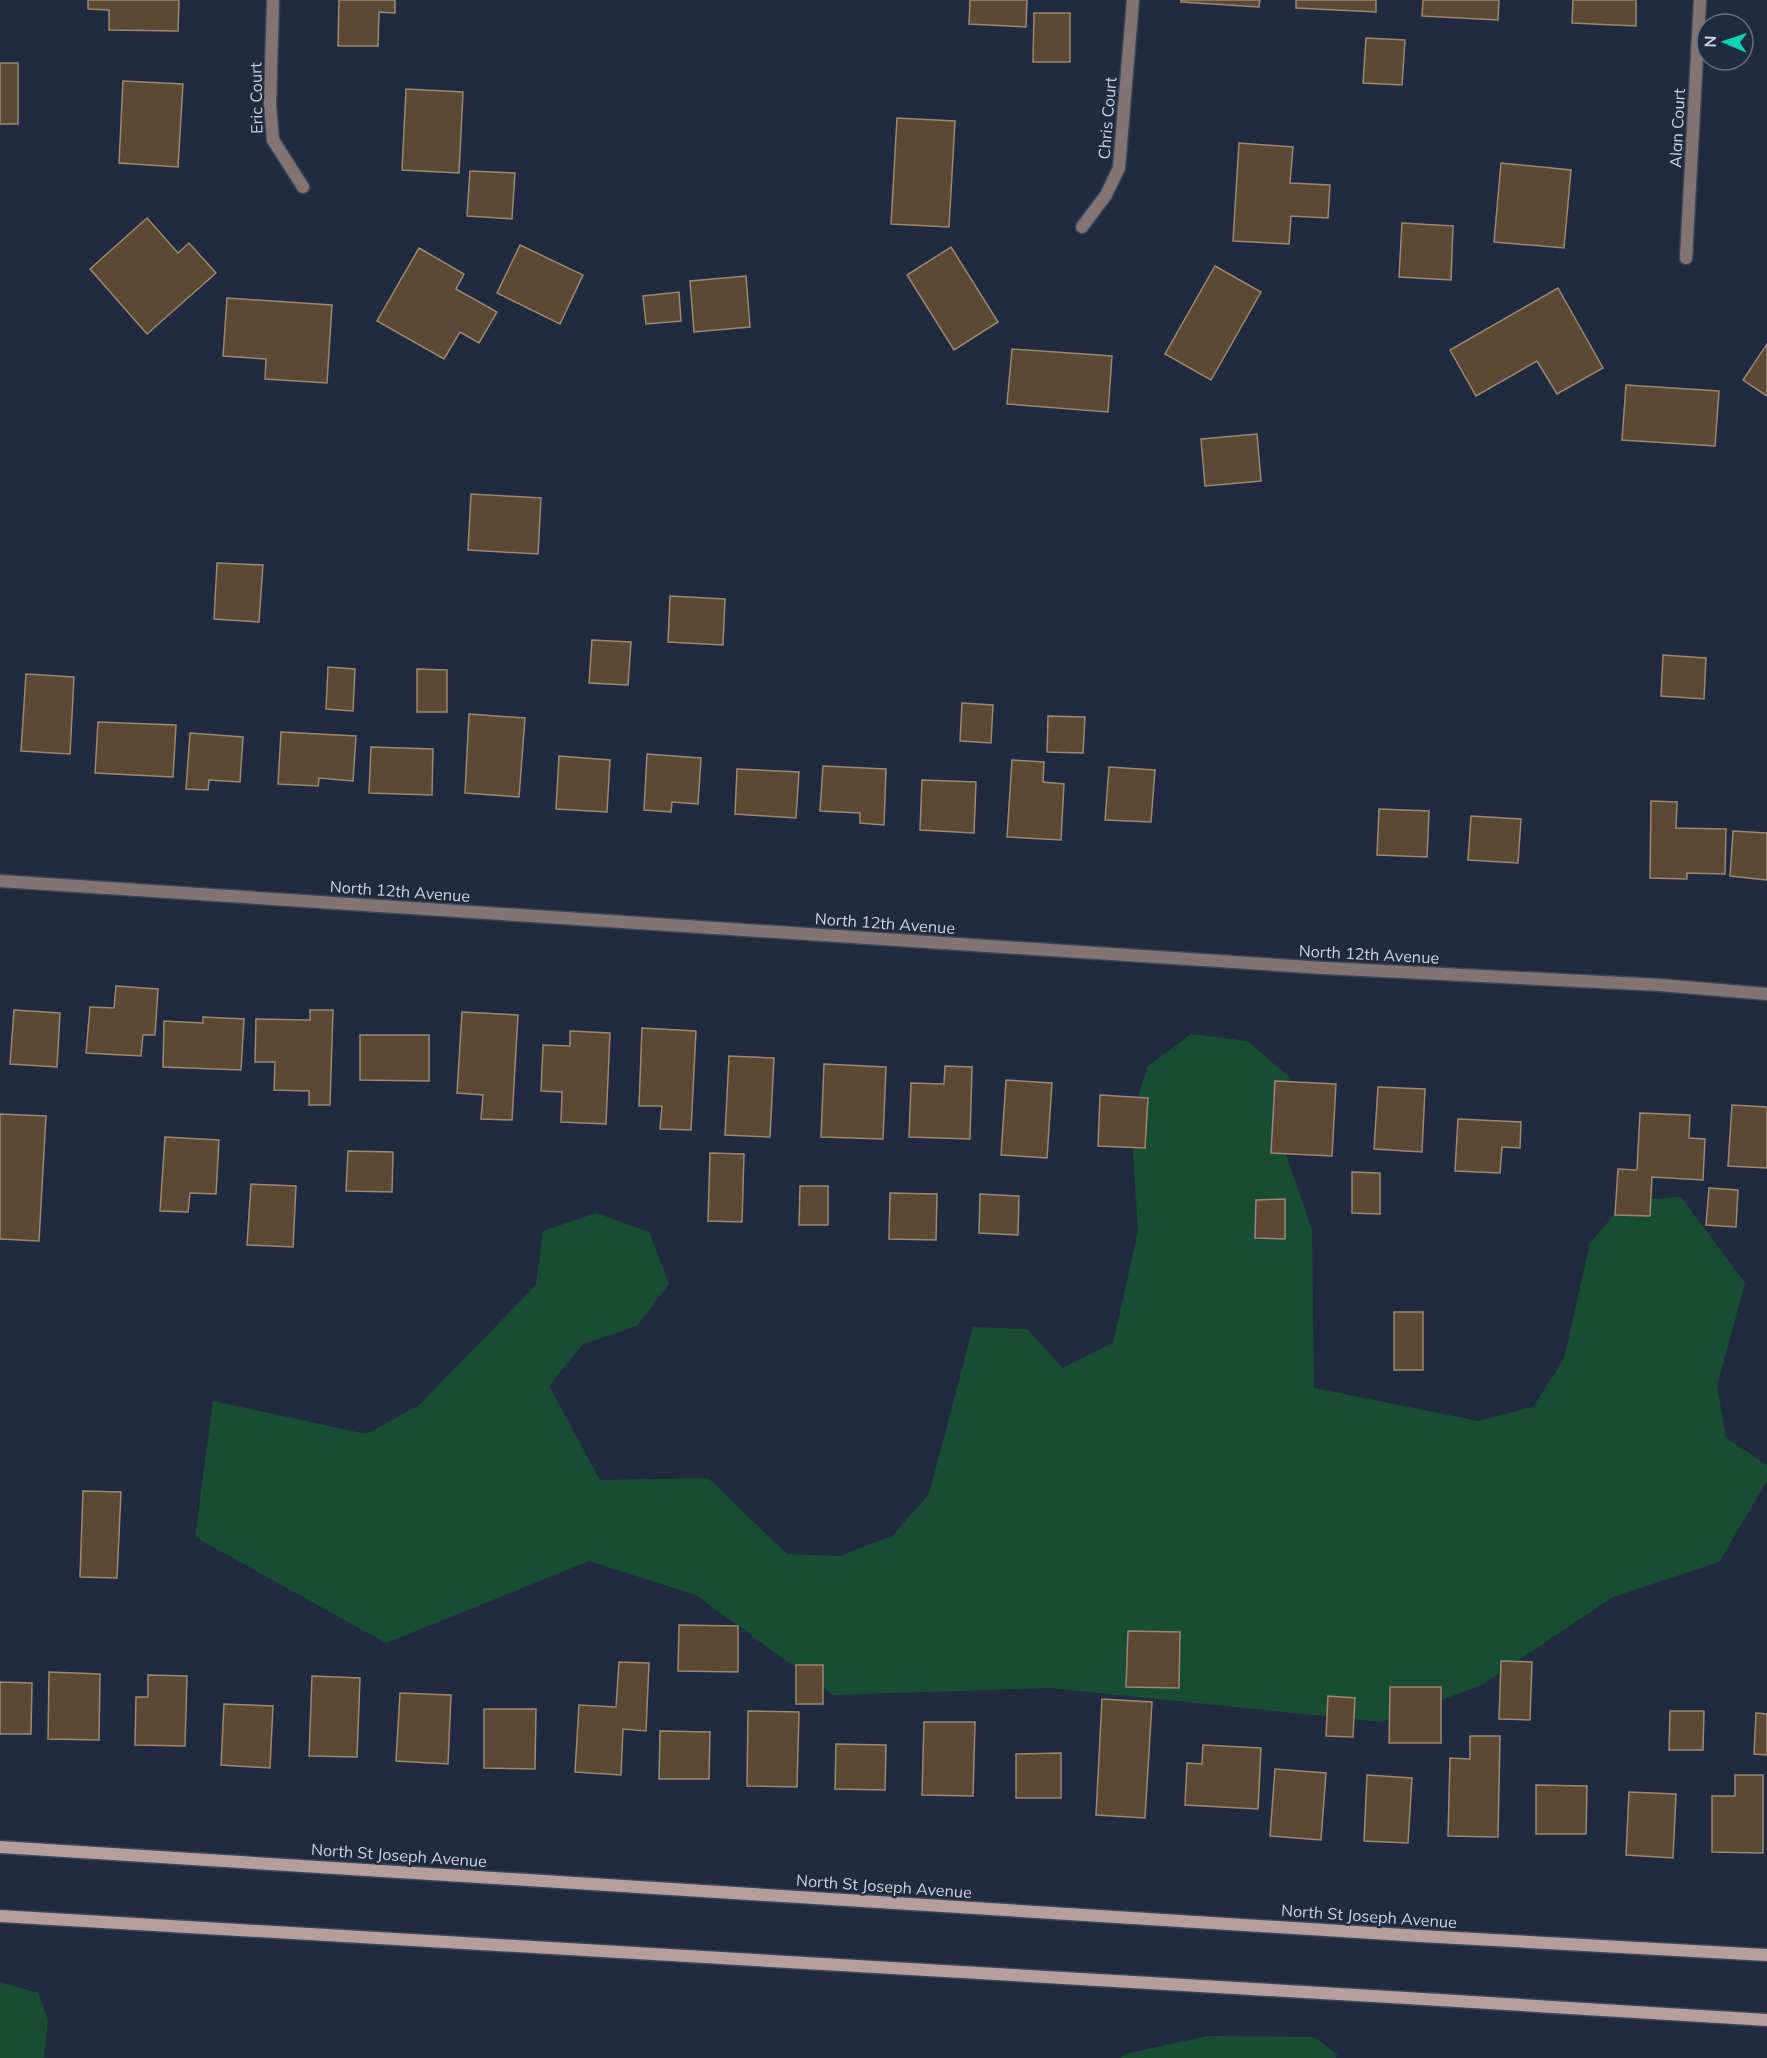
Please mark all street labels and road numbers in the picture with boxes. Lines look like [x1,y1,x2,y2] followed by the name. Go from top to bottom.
[245,62,267,134] street label: Eric Court
[1093,76,1121,160] street label: Chris Court
[1665,87,1689,168] street label: Alan Court
[329,876,471,906] street label: North 12th Avenue
[814,908,956,938] street label: North 12th Avenue
[1298,940,1440,968] street label: North 12th Avenue
[310,1839,488,1871] street label: North St Joseph Avenue
[795,1870,973,1902] street label: North St Joseph Avenue
[1280,1900,1458,1932] street label: North St Joseph Avenue

